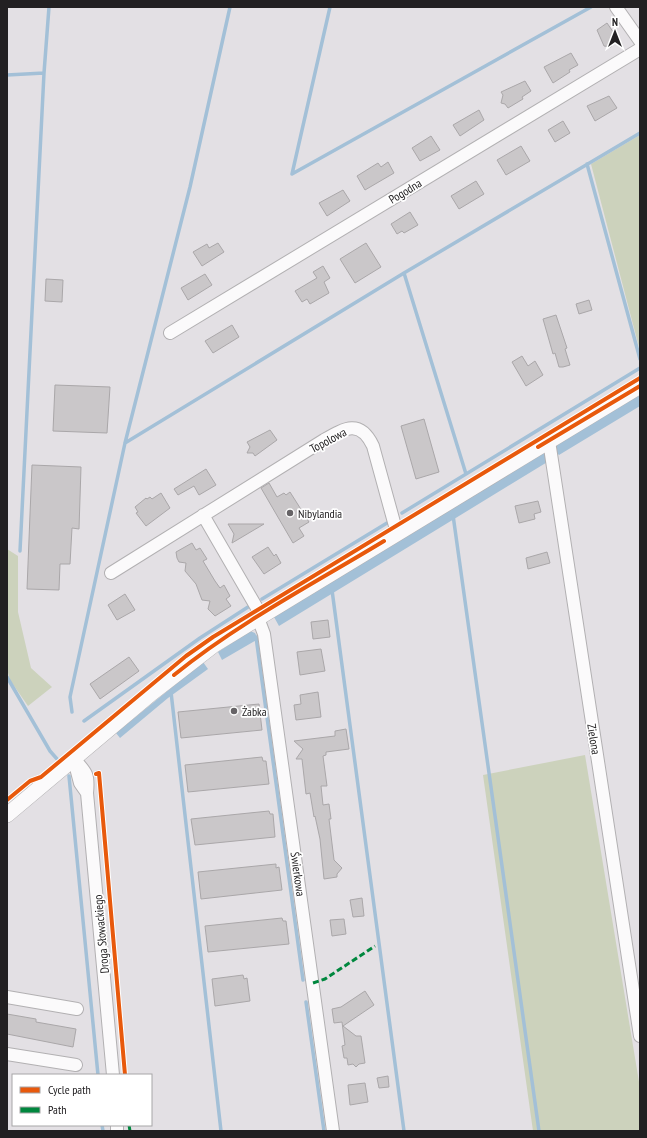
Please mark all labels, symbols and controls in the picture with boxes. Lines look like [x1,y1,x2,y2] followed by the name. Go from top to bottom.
[595,12,635,52] north arrow
[612,15,618,29] text: N
[386,175,424,207] street label: Pogodna
[307,424,349,456] street label: Topolowa
[298,506,342,521] place label: Nibylandia
[285,508,295,518] marker: Nibylandia
[242,704,267,719] place label: Żabka
[229,706,239,716] marker: Żabka
[584,723,604,756] street label: Zielona
[287,851,309,897] street label: Świerkowa
[90,894,112,974] street label: Droga Słowackiego
[12,1074,152,1126] legend
[48,1082,91,1097] text: Cycle path
[48,1102,66,1117] text: Path

